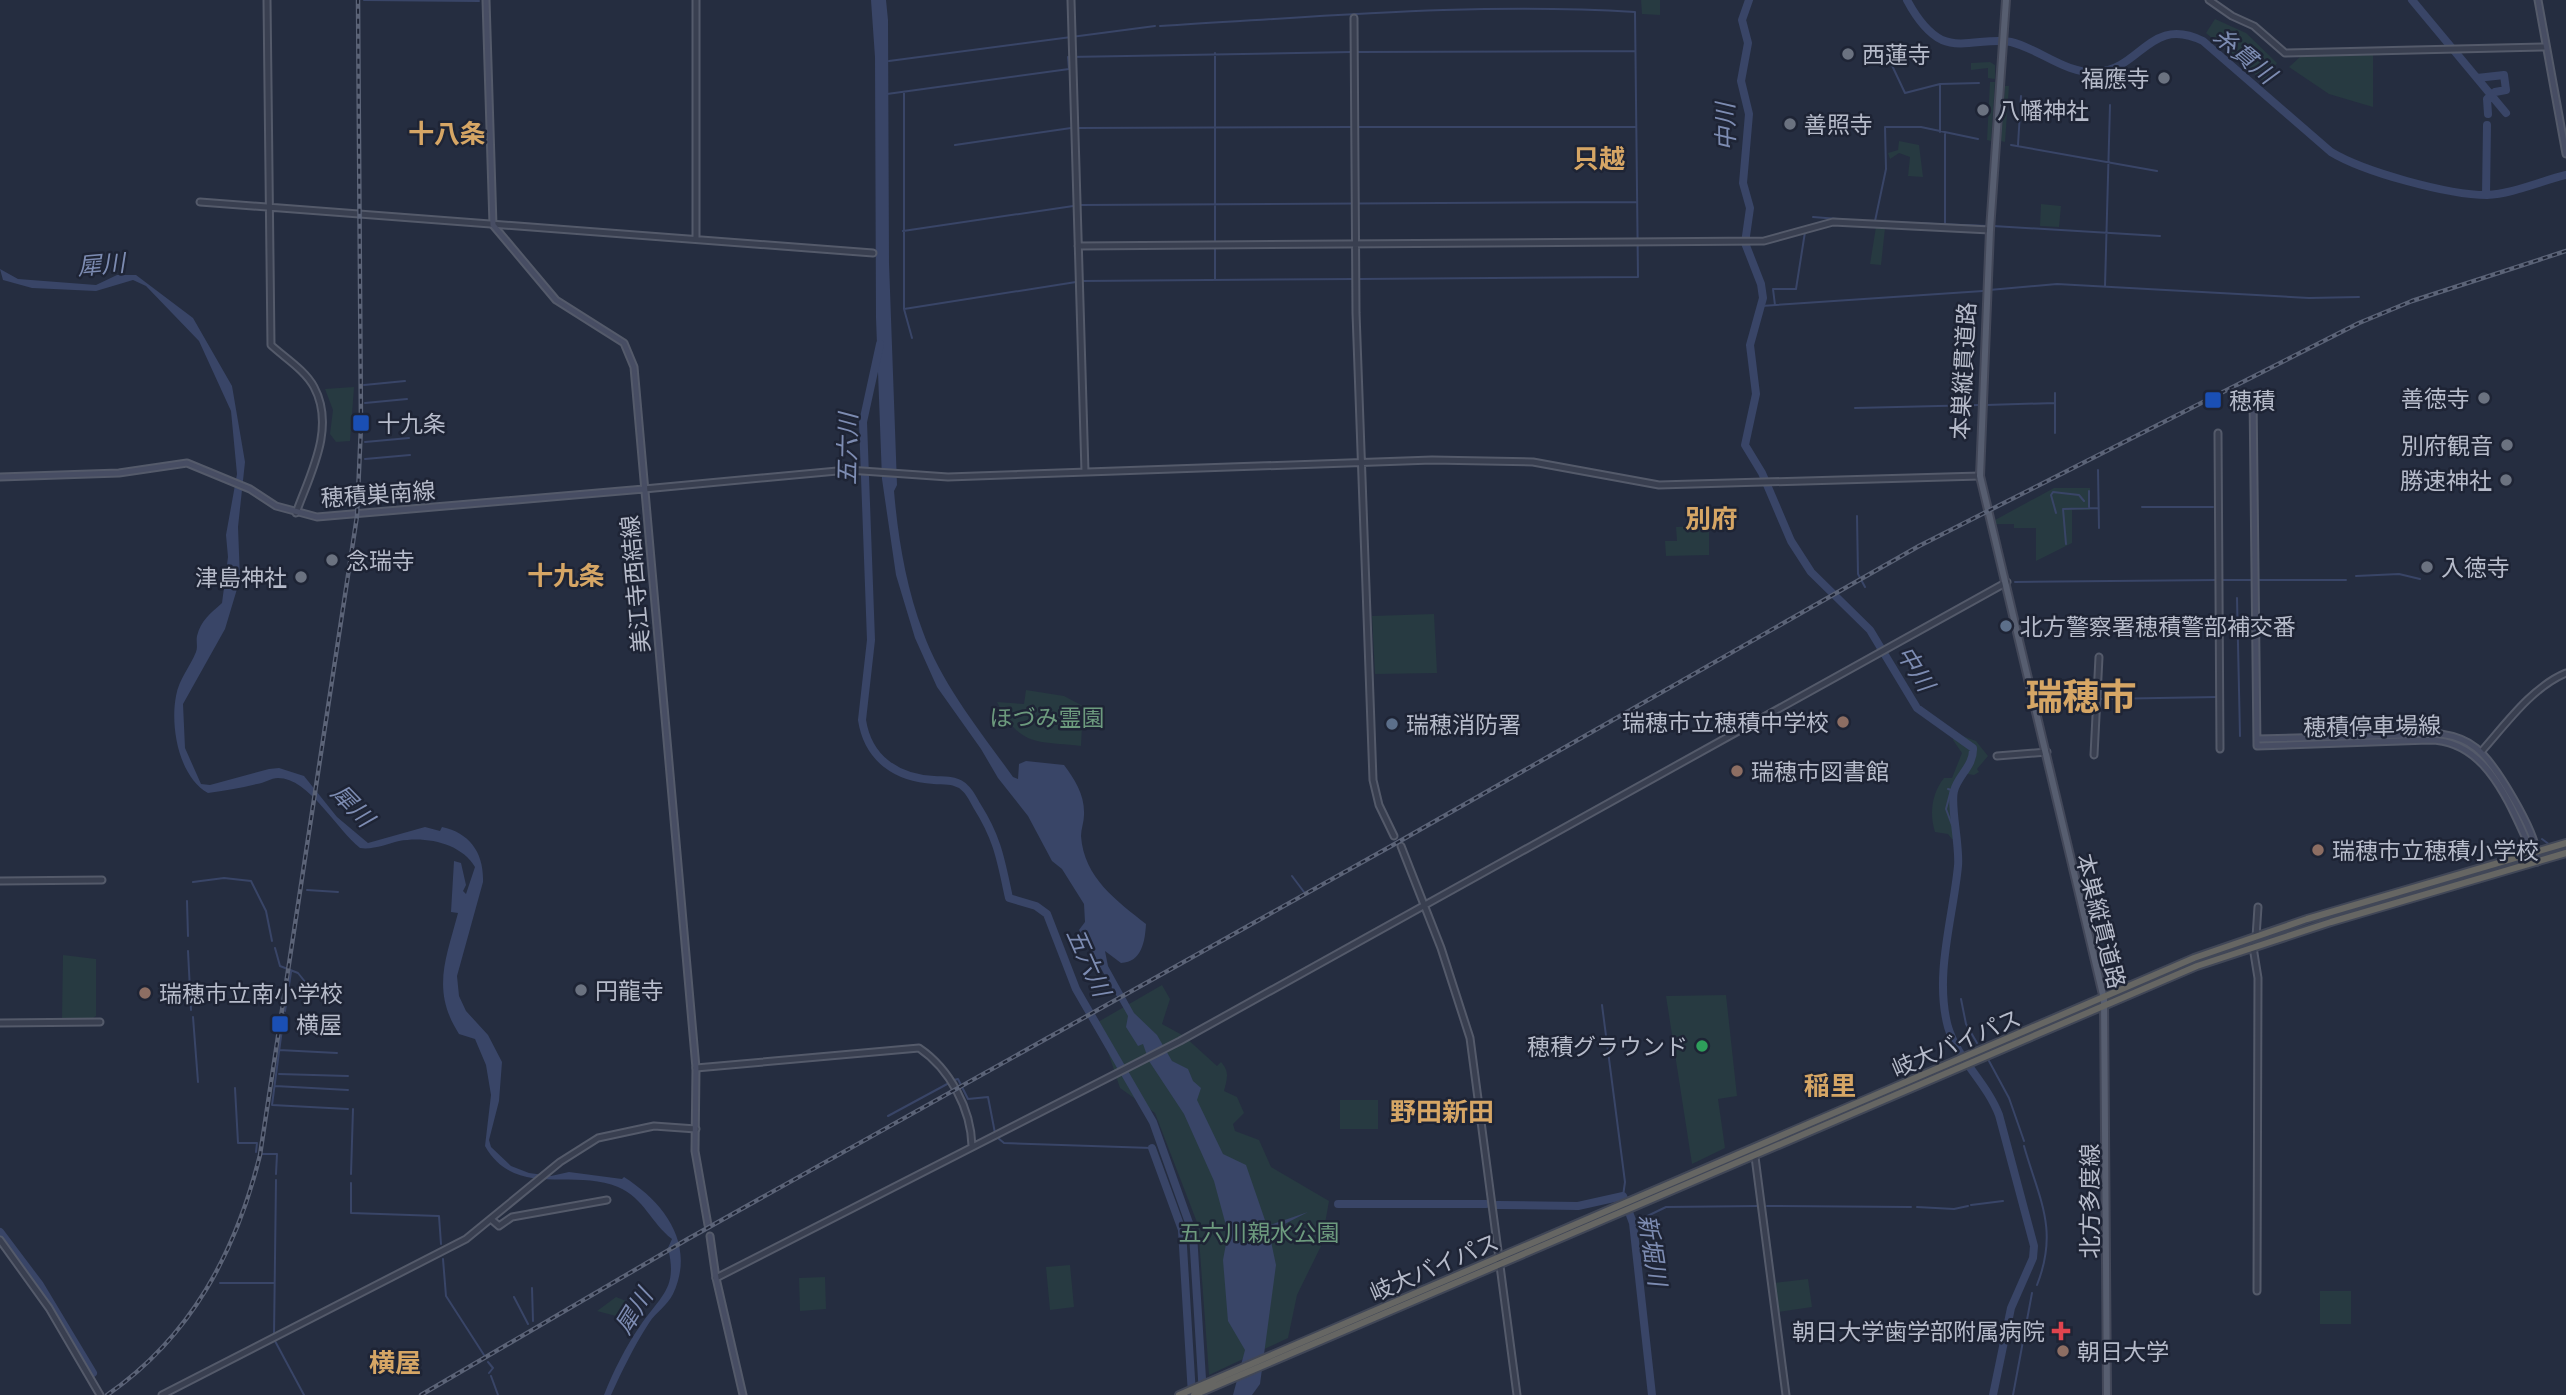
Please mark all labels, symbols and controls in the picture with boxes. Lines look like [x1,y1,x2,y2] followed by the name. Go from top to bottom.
[2208,21,2284,91] water label: 糸貫川
[1862,41,1931,68] place label: 西蓮寺
[1840,46,1856,62] marker: 西蓮寺
[2081,65,2150,92] place label: 福應寺
[2156,70,2172,86] marker: 福應寺
[1997,97,2089,124] place label: 八幡神社
[1711,100,1739,151] water label: 中川
[1975,102,1991,118] marker: 八幡神社
[1804,111,1873,138] place label: 善照寺
[1782,116,1798,132] marker: 善照寺
[408,118,486,149] district label: 十八条
[1573,143,1625,174] district label: 只越
[76,248,129,280] water label: 犀川
[1946,301,1980,441] street label: 本巣縦貫道路
[2401,385,2470,412] place label: 善徳寺
[2229,387,2275,414] place label: 穂積
[2203,390,2223,410] marker: 穂積
[2476,390,2492,406] marker: 善徳寺
[377,410,446,437] place label: 十九条
[832,410,862,485] water label: 五六川
[351,413,371,433] marker: 十九条
[2401,432,2493,459] place label: 別府観音
[2499,437,2515,453] marker: 別府観音
[2400,467,2492,494] place label: 勝速神社
[2498,472,2514,488] marker: 勝速神社
[320,477,436,511] street label: 穂積巣南線
[1685,503,1737,534] district label: 別府
[616,514,654,654] street label: 美江寺西結線
[346,547,415,574] place label: 念瑞寺
[324,552,340,568] marker: 念瑞寺
[2441,554,2510,581] place label: 入徳寺
[2419,559,2435,575] marker: 入徳寺
[527,560,605,591] district label: 十九条
[195,564,287,591] place label: 津島神社
[293,569,309,585] marker: 津島神社
[2020,613,2296,640] place label: 北方警察署穂積警部補交番
[1998,618,2014,634] marker: 北方警察署穂積警部補交番
[1891,640,1942,698] water label: 中川
[2026,675,2137,718] district label: 瑞穂市
[990,704,1105,731] park label: ほづみ霊園
[1622,709,1829,736] place label: 瑞穂市立穂積中学校
[1406,711,1521,738] place label: 瑞穂消防署
[2303,711,2441,741] street label: 穂積停車場線
[1835,714,1851,730] marker: 瑞穂市立穂積中学校
[1384,716,1400,732] marker: 瑞穂消防署
[1751,758,1889,785] place label: 瑞穂市図書館
[1729,763,1745,779] marker: 瑞穂市図書館
[326,778,382,834] water label: 犀川
[2332,837,2539,864] place label: 瑞穂市立穂積小学校
[2310,842,2326,858] marker: 瑞穂市立穂積小学校
[2071,851,2131,991] street label: 本巣縦貫道路
[1062,923,1118,1003] water label: 五六川
[595,977,664,1004] place label: 円龍寺
[159,980,343,1007] place label: 瑞穂市立南小学校
[573,982,589,998] marker: 円龍寺
[137,985,153,1001] marker: 瑞穂市立南小学校
[1887,1004,2025,1082] street label: 岐大バイパス
[296,1011,342,1038] place label: 横屋
[270,1014,290,1034] marker: 横屋
[1527,1033,1688,1060] place label: 穂積グラウンド
[1694,1038,1710,1054] marker: 穂積グラウンド
[1804,1070,1856,1101] district label: 稲里
[1390,1096,1494,1127] district label: 野田新田
[2076,1144,2103,1259] street label: 北方多度線
[1634,1212,1673,1291] water label: 新堀川
[1179,1219,1340,1246] park label: 五六川親水公園
[1365,1228,1503,1306] street label: 岐大バイパス
[608,1281,659,1339] water label: 犀川
[1792,1318,2045,1345] place label: 朝日大学歯学部附属病院
[2051,1321,2071,1341] marker: 朝日大学歯学部附属病院
[2077,1338,2169,1365] place label: 朝日大学
[2055,1343,2071,1359] marker: 朝日大学
[369,1347,421,1378] district label: 横屋

